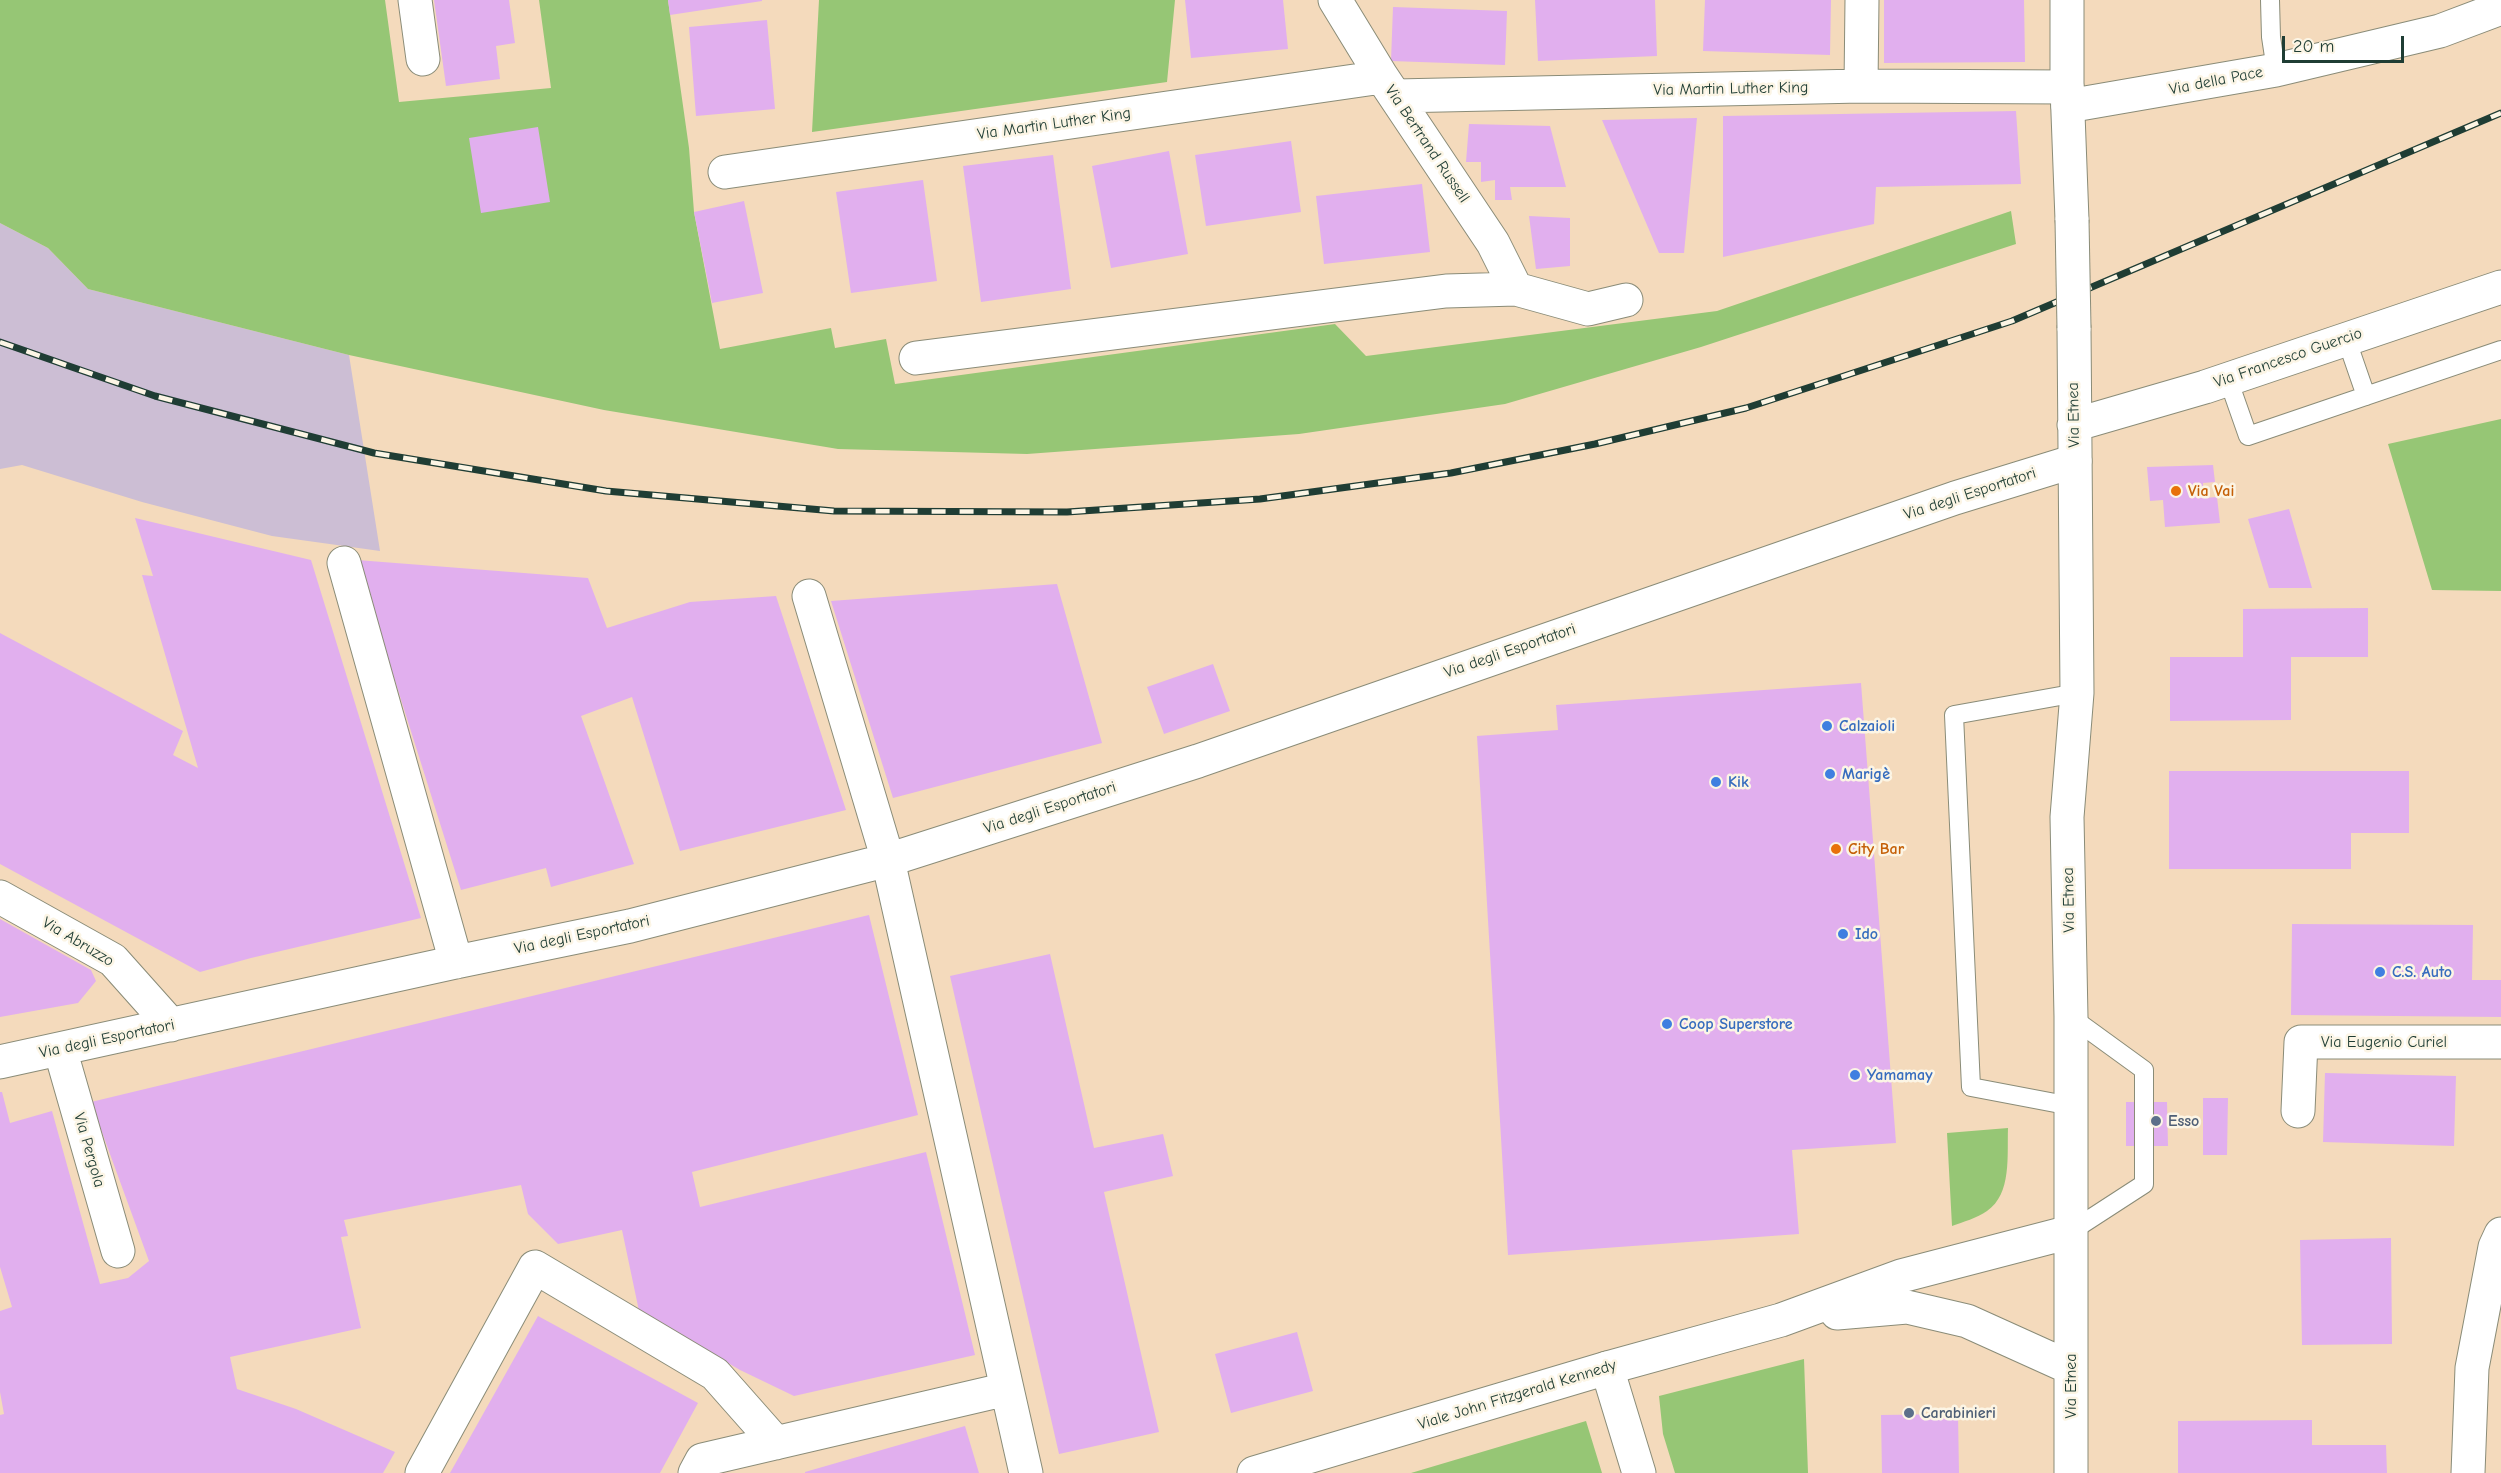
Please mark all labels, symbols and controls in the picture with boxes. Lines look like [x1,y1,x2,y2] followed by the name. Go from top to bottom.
[2285,24,2406,62] scale bar
[2293,36,2334,57] text: 20 m
[2167,62,2265,100] street label: Via della Pace
[1653,78,1809,100] street label: Via Martin Luther King
[1381,82,1473,206] street label: Via Bertrand Russell
[976,104,1132,144] street label: Via Martin Luther King
[2211,324,2365,392] street label: Via Francesco Guercio
[2064,382,2084,448] street label: Via Etnea
[1902,464,2038,524] street label: Via degli Esportatori
[2188,481,2234,501] place label: Via Vai
[2169,484,2183,498] marker: Via Vai
[1442,619,1578,683] street label: Via degli Esportatori
[1839,716,1895,736] place label: Calzaioli
[1820,719,1834,733] marker: Calzaioli
[1842,764,1890,784] place label: Marigè
[1823,767,1837,781] marker: Marigè
[1728,772,1749,792] place label: Kik
[1709,775,1723,789] marker: Kik
[982,778,1118,838] street label: Via degli Esportatori
[1848,839,1904,859] place label: City Bar
[1829,842,1843,856] marker: City Bar
[2059,867,2079,933] street label: Via Etnea
[513,911,651,959] street label: Via degli Esportatori
[39,913,117,971] street label: Via Abruzzo
[1855,924,1878,944] place label: Ido
[1836,927,1850,941] marker: Ido
[2392,962,2452,982] place label: C.S. Auto
[2373,965,2387,979] marker: C.S. Auto
[1679,1014,1793,1034] place label: Coop Superstore
[38,1015,176,1063] street label: Via degli Esportatori
[1660,1017,1674,1031] marker: Coop Superstore
[2321,1032,2447,1052] street label: Via Eugenio Curiel
[1867,1065,1933,1085] place label: Yamamay
[1848,1068,1862,1082] marker: Yamamay
[69,1110,109,1190] street label: Via Pergola
[2168,1111,2199,1131] place label: Esso
[2149,1114,2163,1128] marker: Esso
[2061,1353,2081,1419] street label: Via Etnea
[1416,1356,1618,1434] street label: Viale John Fitzgerald Kennedy
[1921,1403,1996,1423] place label: Carabinieri
[1902,1406,1916,1420] marker: Carabinieri

